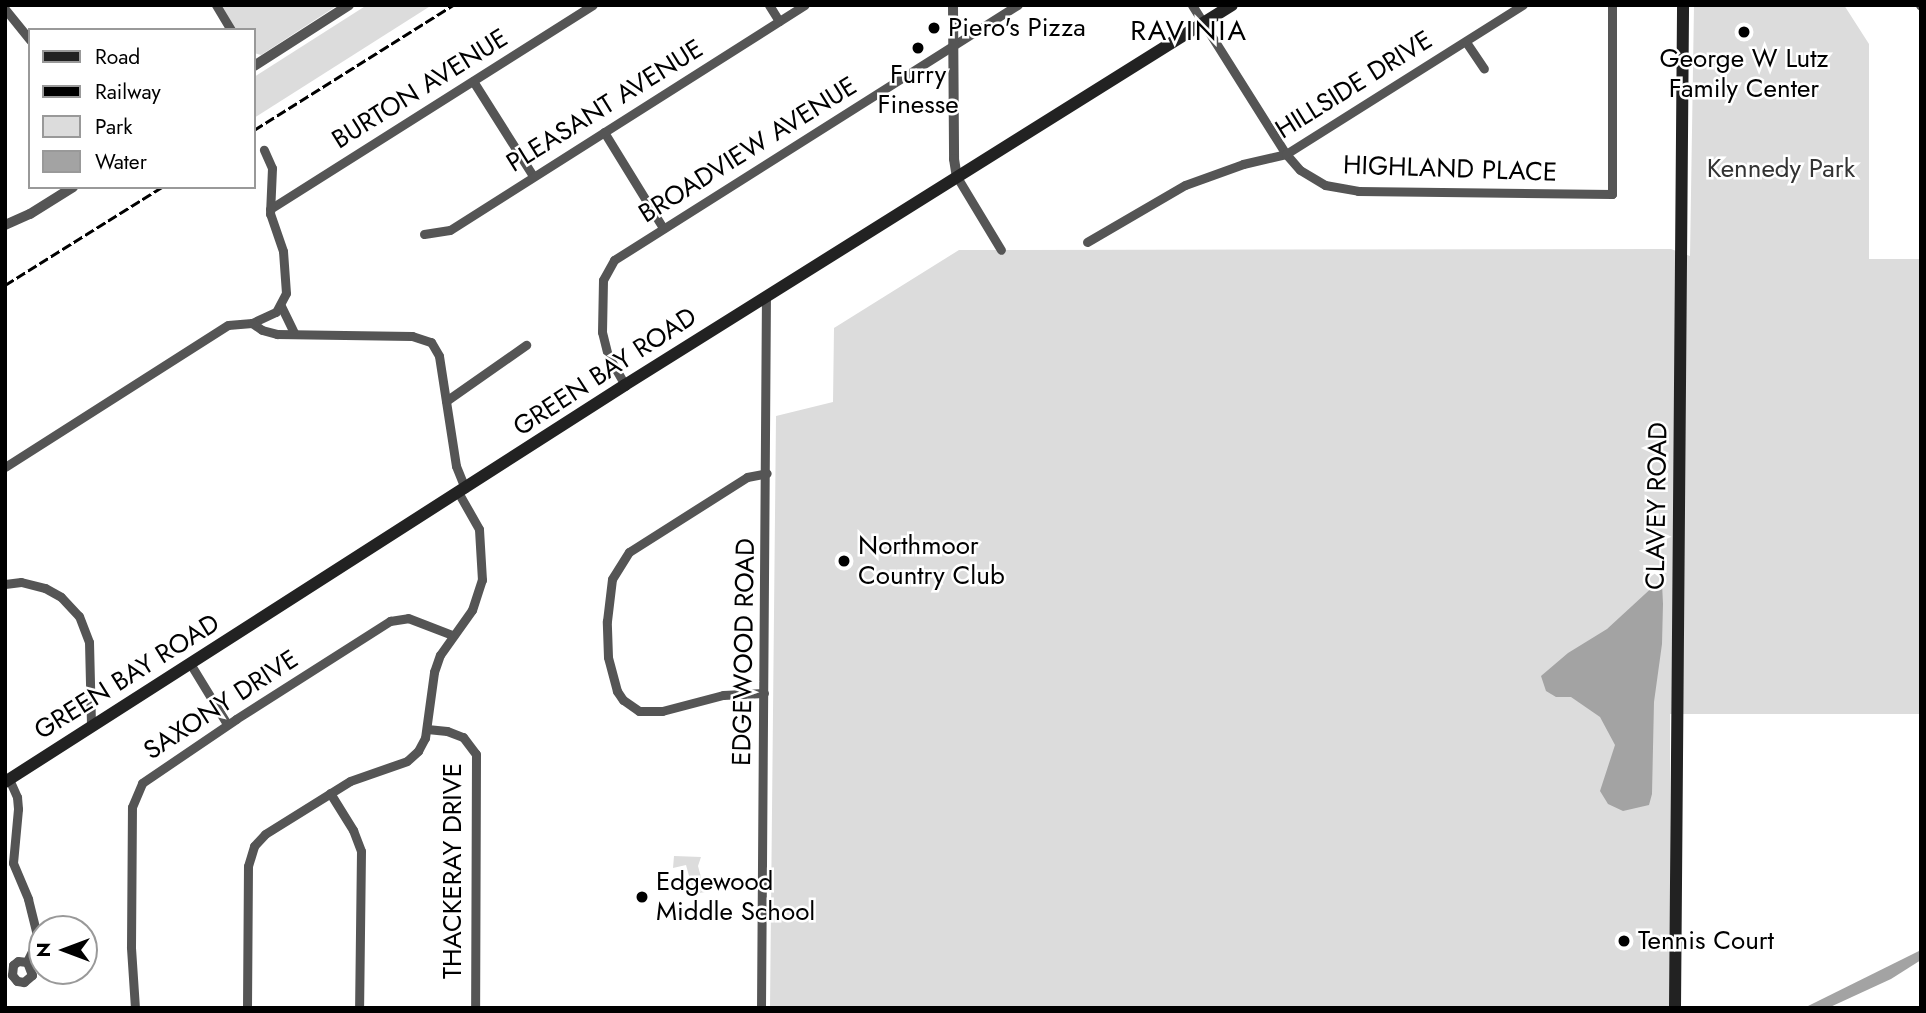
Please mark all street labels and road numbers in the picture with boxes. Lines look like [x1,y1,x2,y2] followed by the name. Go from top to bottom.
[326,22,514,156] street label: BURTON AVENUE
[1270,24,1438,146] street label: HILLSIDE DRIVE
[501,33,709,179] street label: PLEASANT AVENUE
[633,70,863,230] street label: BROADVIEW AVENUE
[1342,150,1558,188] street label: HIGHLAND PLACE
[507,301,703,443] street label: GREEN BAY ROAD
[1640,422,1674,590] street label: CLAVEY ROAD
[726,538,762,766] street label: EDGEWOOD ROAD
[29,608,225,746] street label: GREEN BAY ROAD
[138,644,304,766] street label: SAXONY DRIVE
[437,763,469,979] street label: THACKERAY DRIVE

